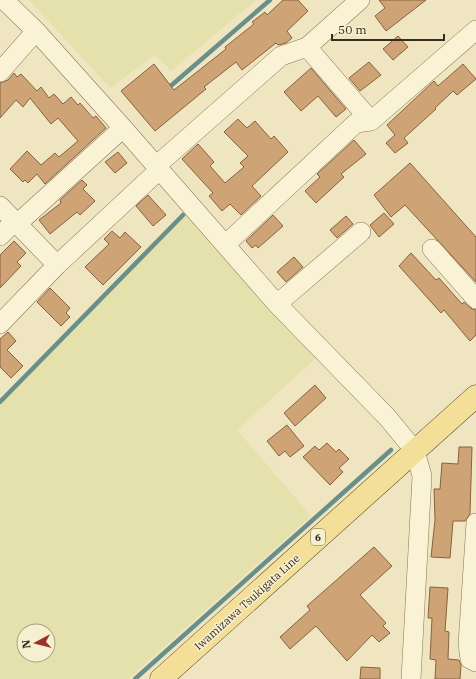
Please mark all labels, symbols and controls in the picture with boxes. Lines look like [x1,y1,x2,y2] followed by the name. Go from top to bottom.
[332,16,444,42] scale bar
[338,22,367,37] text: 50 m
[311,529,325,545] road number: 6
[191,551,303,653] street label: Iwamizawa Tsukigata Line
[16,623,56,663] north arrow
[19,639,34,649] text: N

